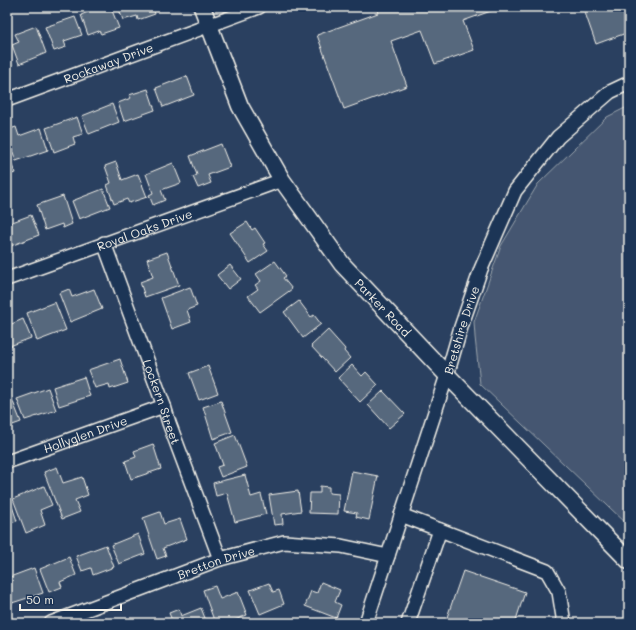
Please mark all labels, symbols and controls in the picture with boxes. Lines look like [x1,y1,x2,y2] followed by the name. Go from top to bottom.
[61,39,155,86] street label: Rockaway Drive
[94,205,194,254] street label: Royal Oaks Drive
[352,275,415,340] street label: Parker Road
[440,284,483,376] street label: Bretshire Drive
[139,357,184,447] street label: Lockern Street
[41,412,129,456] street label: Hollyglen Drive
[175,542,257,582] street label: Bretton Drive
[20,586,121,612] scale bar
[26,591,54,607] text: 50 m

